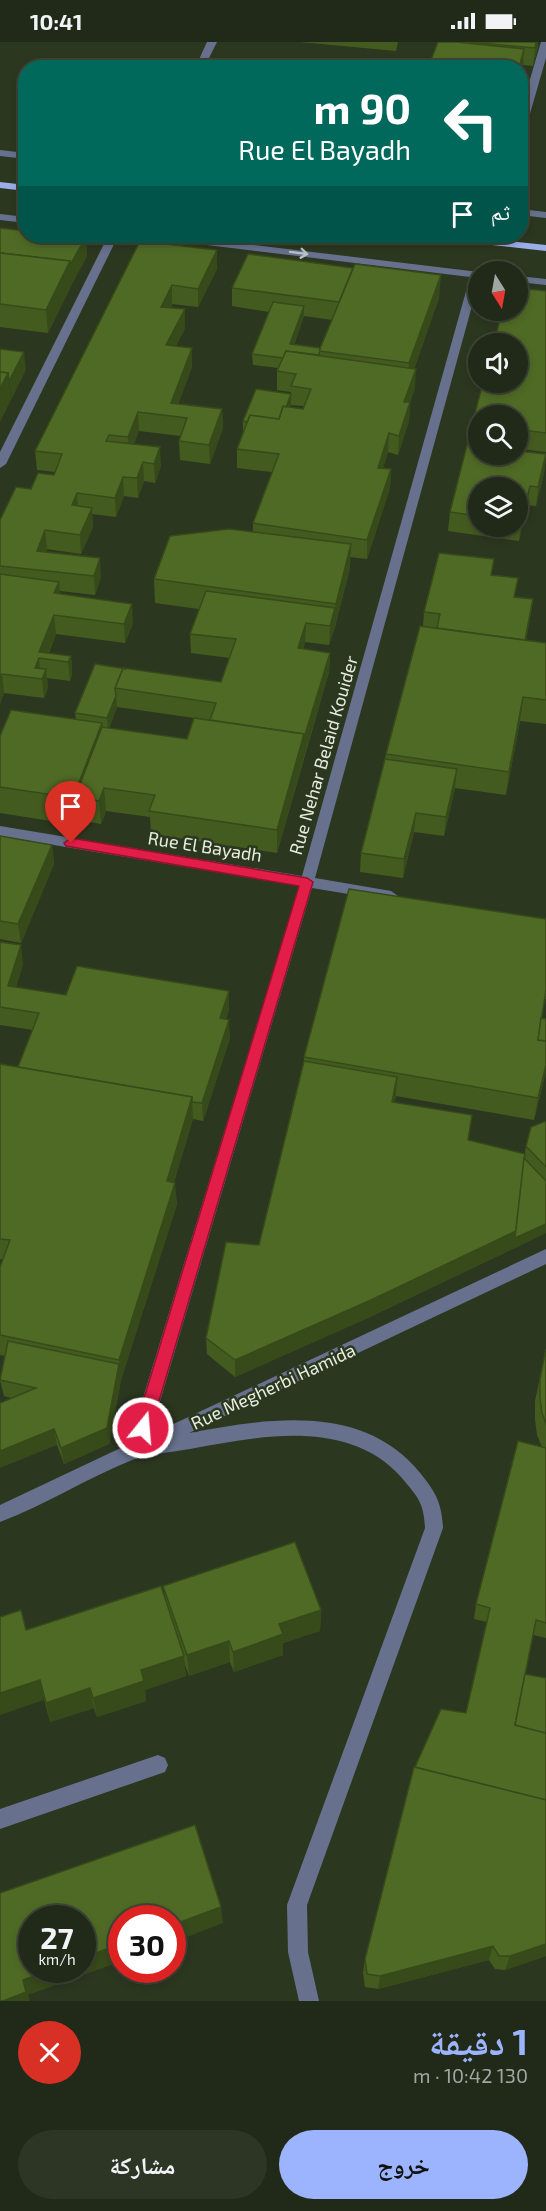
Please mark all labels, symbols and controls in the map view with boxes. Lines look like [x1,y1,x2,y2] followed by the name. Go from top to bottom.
[30,8,83,34] text: 10:41
[314,82,411,132] text: 90 m
[432,84,510,162] icon: left
[238,133,411,165] text: Rue El Bayadh
[446,198,479,231] icon: arrive
[491,198,510,224] text: ثم
[289,247,308,258] one-way arrow
[468,261,528,321] north arrow
[468,261,528,537] map controls
[468,333,528,393] button: sound
[468,405,528,465] button: search
[468,477,528,537] button: layers
[284,653,362,857] street label: Rue Nehar Belaid Kouider
[45,781,96,843] pin
[54,790,87,823] icon: arrive
[146,826,264,866] street label: Rue El Bayadh
[187,1338,359,1434] street label: Rue Megherbi Hamida
[111,1396,175,1460] position arrow
[108,1905,186,1983] speed limit sign: 30
[40,1919,74,1955] text: 27
[38,1950,76,1968] text: km/h
[429,2019,528,2062] text: 1 دقيقة
[18,2021,81,2084] button: close
[413,2063,528,2087] text: 130 m · 10:42
[18,2130,267,2199] button: مشاركة
[279,2130,528,2199] button: خروج

